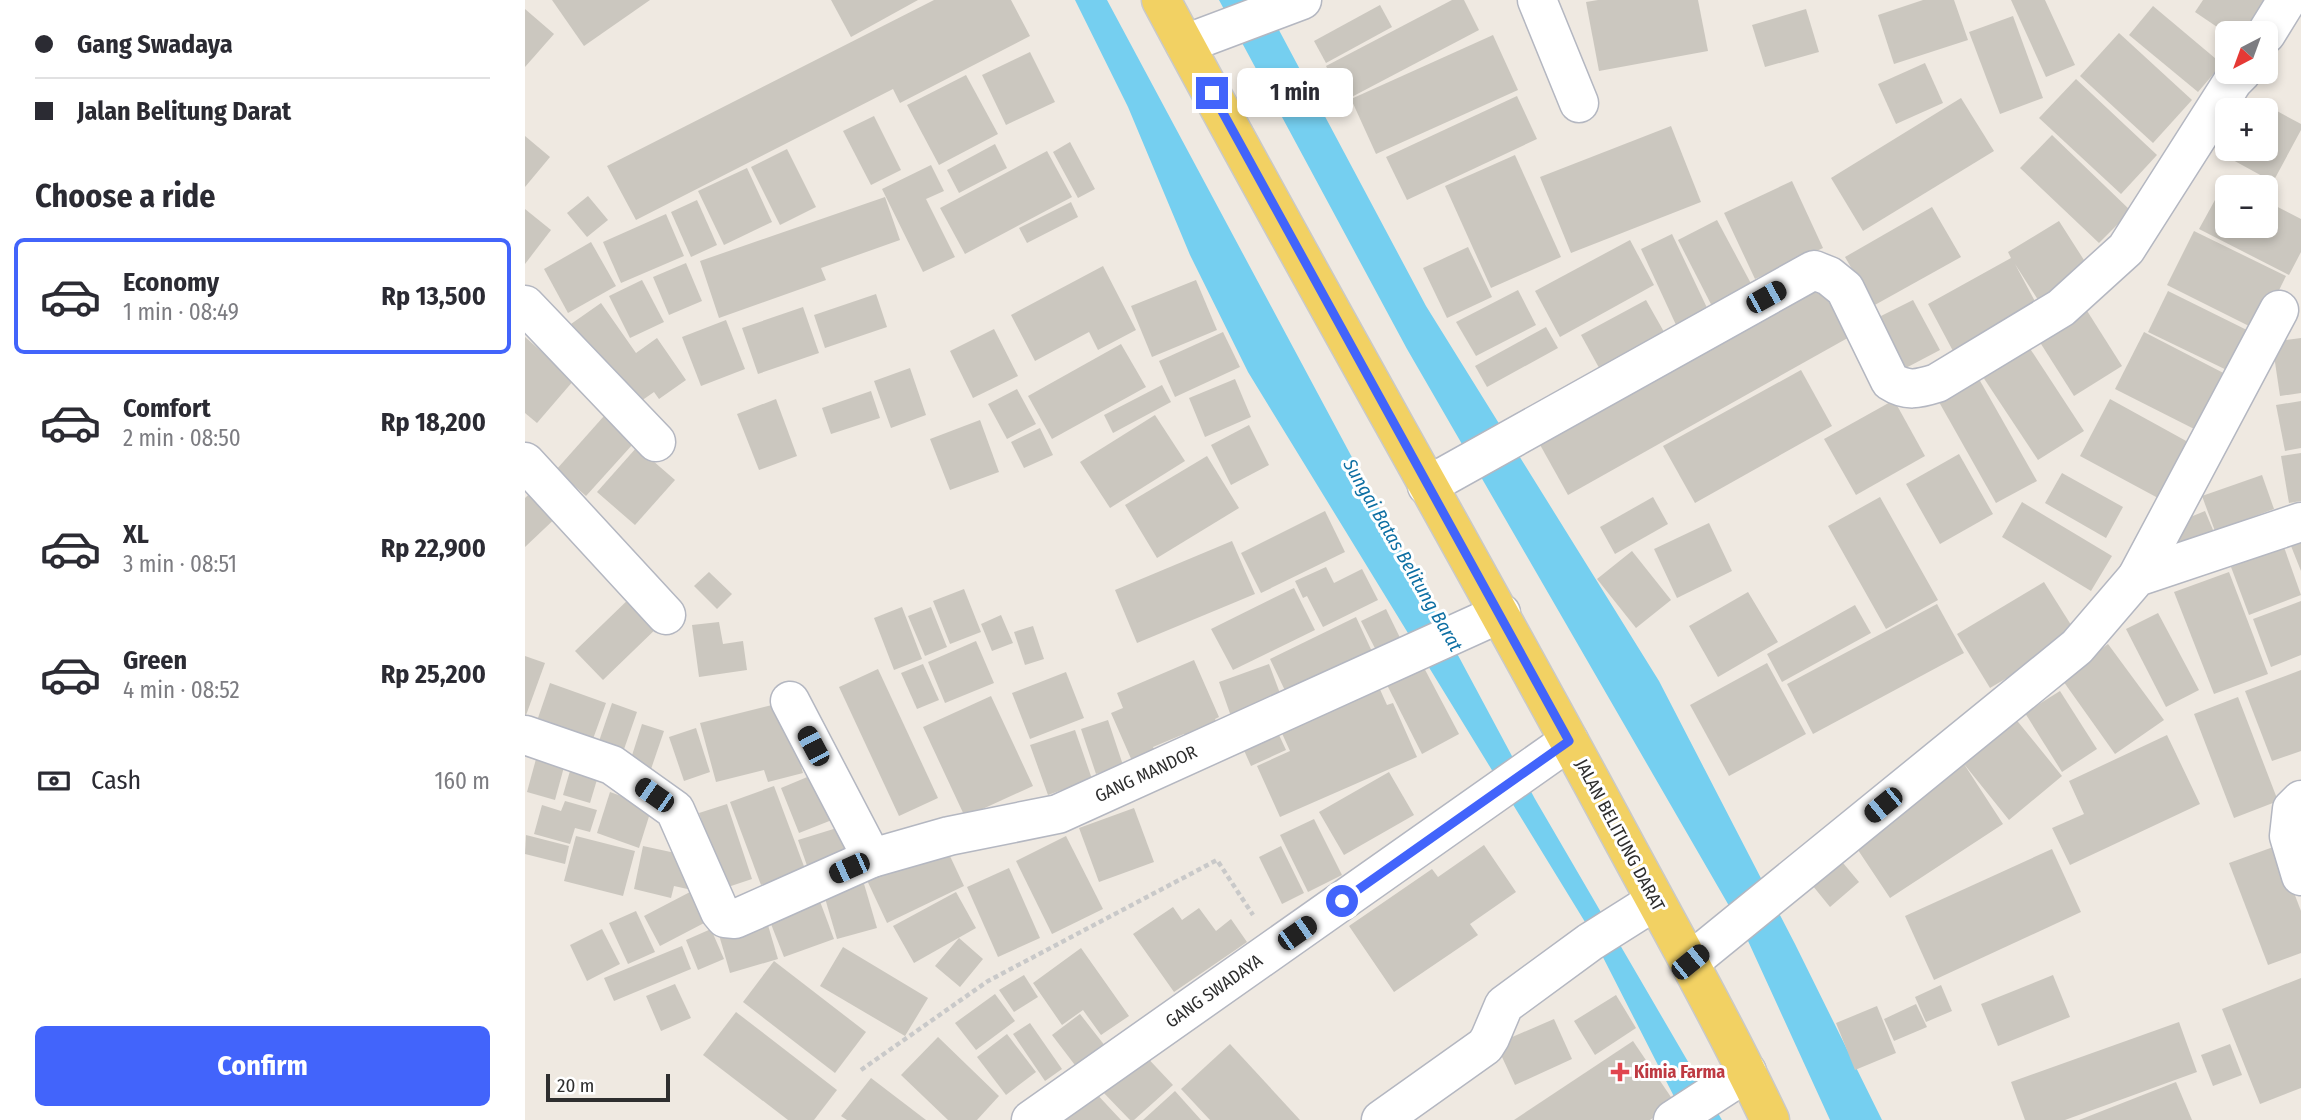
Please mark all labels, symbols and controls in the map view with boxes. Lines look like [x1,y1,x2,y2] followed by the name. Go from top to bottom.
[2215,21,2279,84] north arrow
[2215,21,2278,238] map controls
[77,29,233,60] text: Gang Swadaya
[1237,68,1352,118] callout: 1 min
[1196,77,1228,109] route end
[1270,78,1320,106] text: 1 min
[77,96,291,127] text: Jalan Belitung Darat
[2215,98,2278,161] button: +
[2215,175,2278,238] button: −
[35,177,216,215] text: Choose a ride
[39,265,102,328] icon: car
[123,267,219,298] text: Economy
[1743,278,1790,316] car
[381,281,486,312] text: Rp 13,500
[123,298,239,326] text: 1 min · 08:49
[39,391,102,454] icon: car
[123,393,211,424] text: Comfort
[381,407,486,438] text: Rp 18,200
[123,424,241,452] text: 2 min · 08:50
[1338,454,1468,656] water label: Sungai Batas Belitung Barat
[39,517,102,580] icon: car
[123,519,149,550] text: XL
[381,533,486,564] text: Rp 22,900
[123,550,237,578] text: 3 min · 08:51
[39,643,102,706] icon: car
[123,645,187,676] text: Green
[381,659,486,690] text: Rp 25,200
[123,676,240,704] text: 4 min · 08:52
[794,723,833,769] car
[1091,741,1201,807] street label: GANG MANDOR
[1571,755,1670,915] street label: JALAN BELITUNG DARAT
[35,762,73,800] icon: cash
[91,765,141,796] text: Cash
[435,767,490,795] text: 160 m
[631,774,678,816] car
[1861,784,1906,826] car
[826,850,873,886] car
[1326,885,1358,917] route start
[1274,912,1321,954] car
[1668,941,1713,983] car
[1161,949,1267,1033] street label: GANG SWADAYA
[35,1026,490,1106] button: Confirm
[1634,1061,1725,1083] place label: Kimia Farma
[1612,1064,1628,1080] marker: Kimia Farma
[546,1071,670,1103] scale bar
[557,1074,594,1097] text: 20 m

